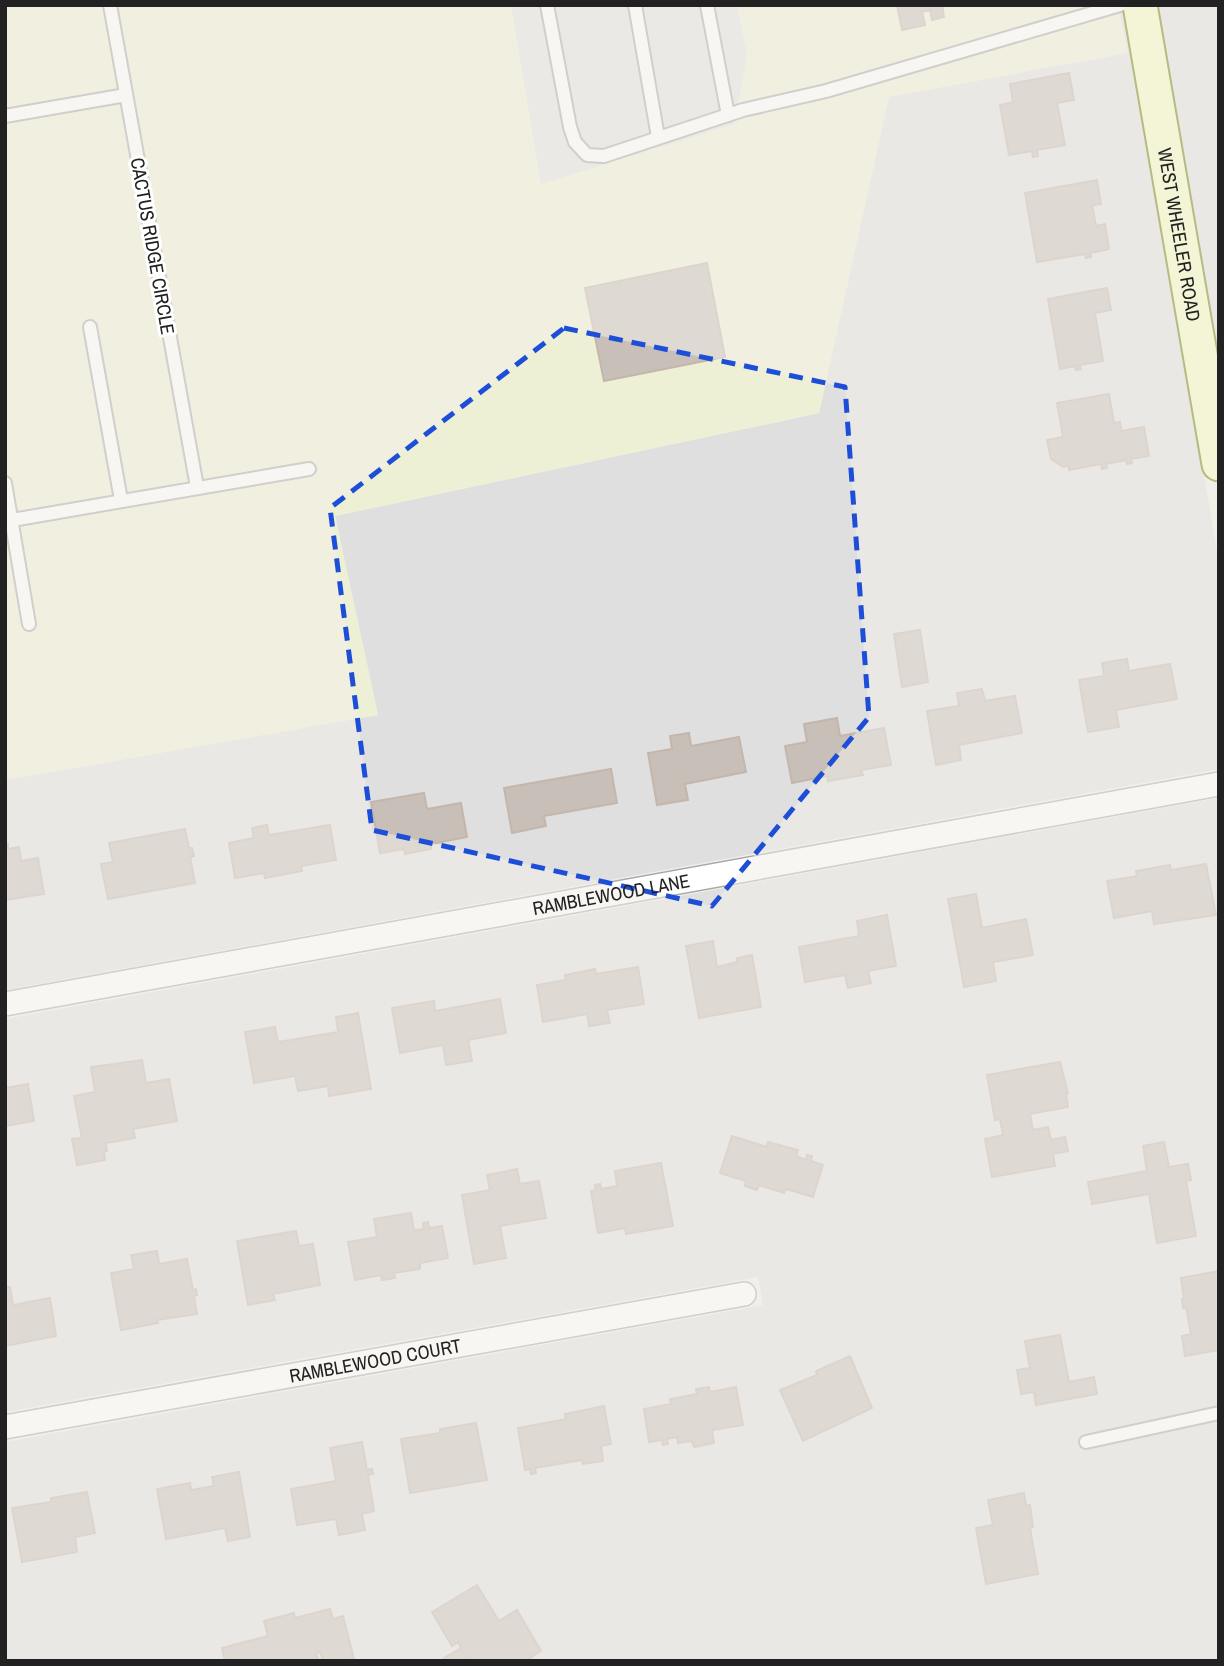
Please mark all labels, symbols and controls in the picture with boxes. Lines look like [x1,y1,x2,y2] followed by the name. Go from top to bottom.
[1152,146,1207,323] street label: WEST WHEELER ROAD
[125,156,181,336] street label: CACTUS RIDGE CIRCLE
[530,867,692,921] street label: RAMBLEWOOD LANE
[287,1332,463,1389] street label: RAMBLEWOOD COURT

